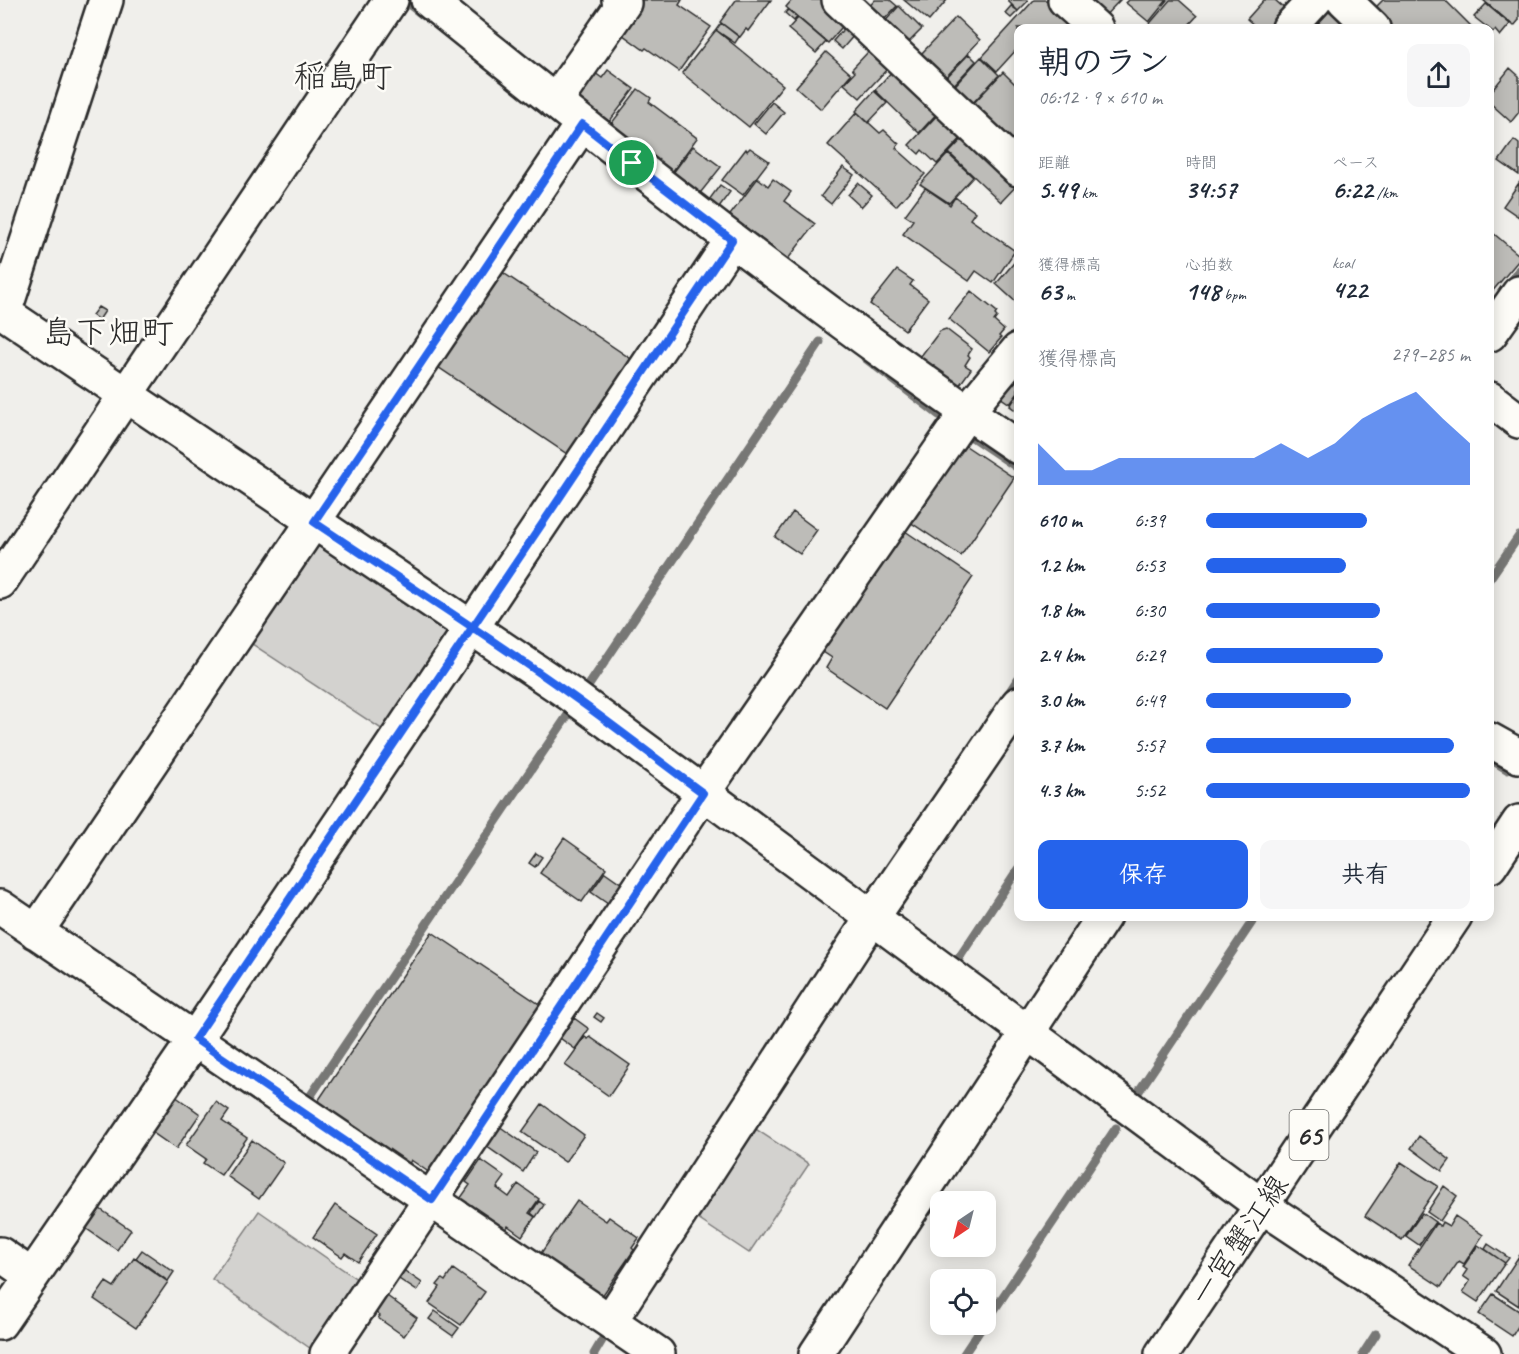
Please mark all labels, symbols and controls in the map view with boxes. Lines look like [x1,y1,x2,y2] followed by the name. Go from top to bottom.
[1038,41,1170,83] text: 朝のラン
[1407,44,1470,107] button: share
[294,55,393,97] district label: 稲島町
[1038,85,1162,110] text: 06:12 · 9 × 610 m
[606,137,657,188] pin
[615,146,648,179] icon: arrive
[1038,153,1070,173] text: 距離
[1185,153,1217,173] text: 時間
[1332,153,1379,173] text: ペース
[1038,173,1078,206] text: 5.49
[1185,173,1236,206] text: 34:57
[1332,173,1373,206] text: 6:22
[1078,183,1097,203] text: km
[1373,183,1398,203] text: /km
[1332,253,1353,273] text: kcal
[1038,255,1102,275] text: 獲得標高
[1185,255,1233,275] text: 心拍数
[1332,273,1367,306] text: 422
[1038,275,1062,308] text: 63
[1185,275,1220,308] text: 148
[1062,285,1075,305] text: m
[1220,285,1246,305] text: bpm
[42,311,174,353] district label: 島下畑町
[1391,342,1470,367] text: 279–285 m
[1038,346,1118,371] text: 獲得標高
[1038,508,1082,533] text: 610 m
[1134,508,1165,533] text: 6:39
[1038,553,1085,578] text: 1.2 km
[1134,553,1165,578] text: 6:53
[1038,598,1085,623] text: 1.8 km
[1134,598,1165,623] text: 6:30
[1038,643,1085,668] text: 2.4 km
[1134,643,1165,668] text: 6:29
[1038,688,1085,713] text: 3.0 km
[1134,688,1165,713] text: 6:49
[1038,733,1084,758] text: 3.7 km
[1134,733,1165,758] text: 5:57
[1038,778,1085,803] text: 4.3 km
[1134,778,1165,803] text: 5:52
[1038,840,1248,909] button: 保存
[1260,840,1470,909] button: 共有
[1290,1110,1328,1160] road number: 65
[1181,1167,1297,1313] street label: 一宮蟹江線
[930,1191,996,1257] north arrow
[930,1191,996,1335] map controls
[930,1269,996,1335] button: locate

